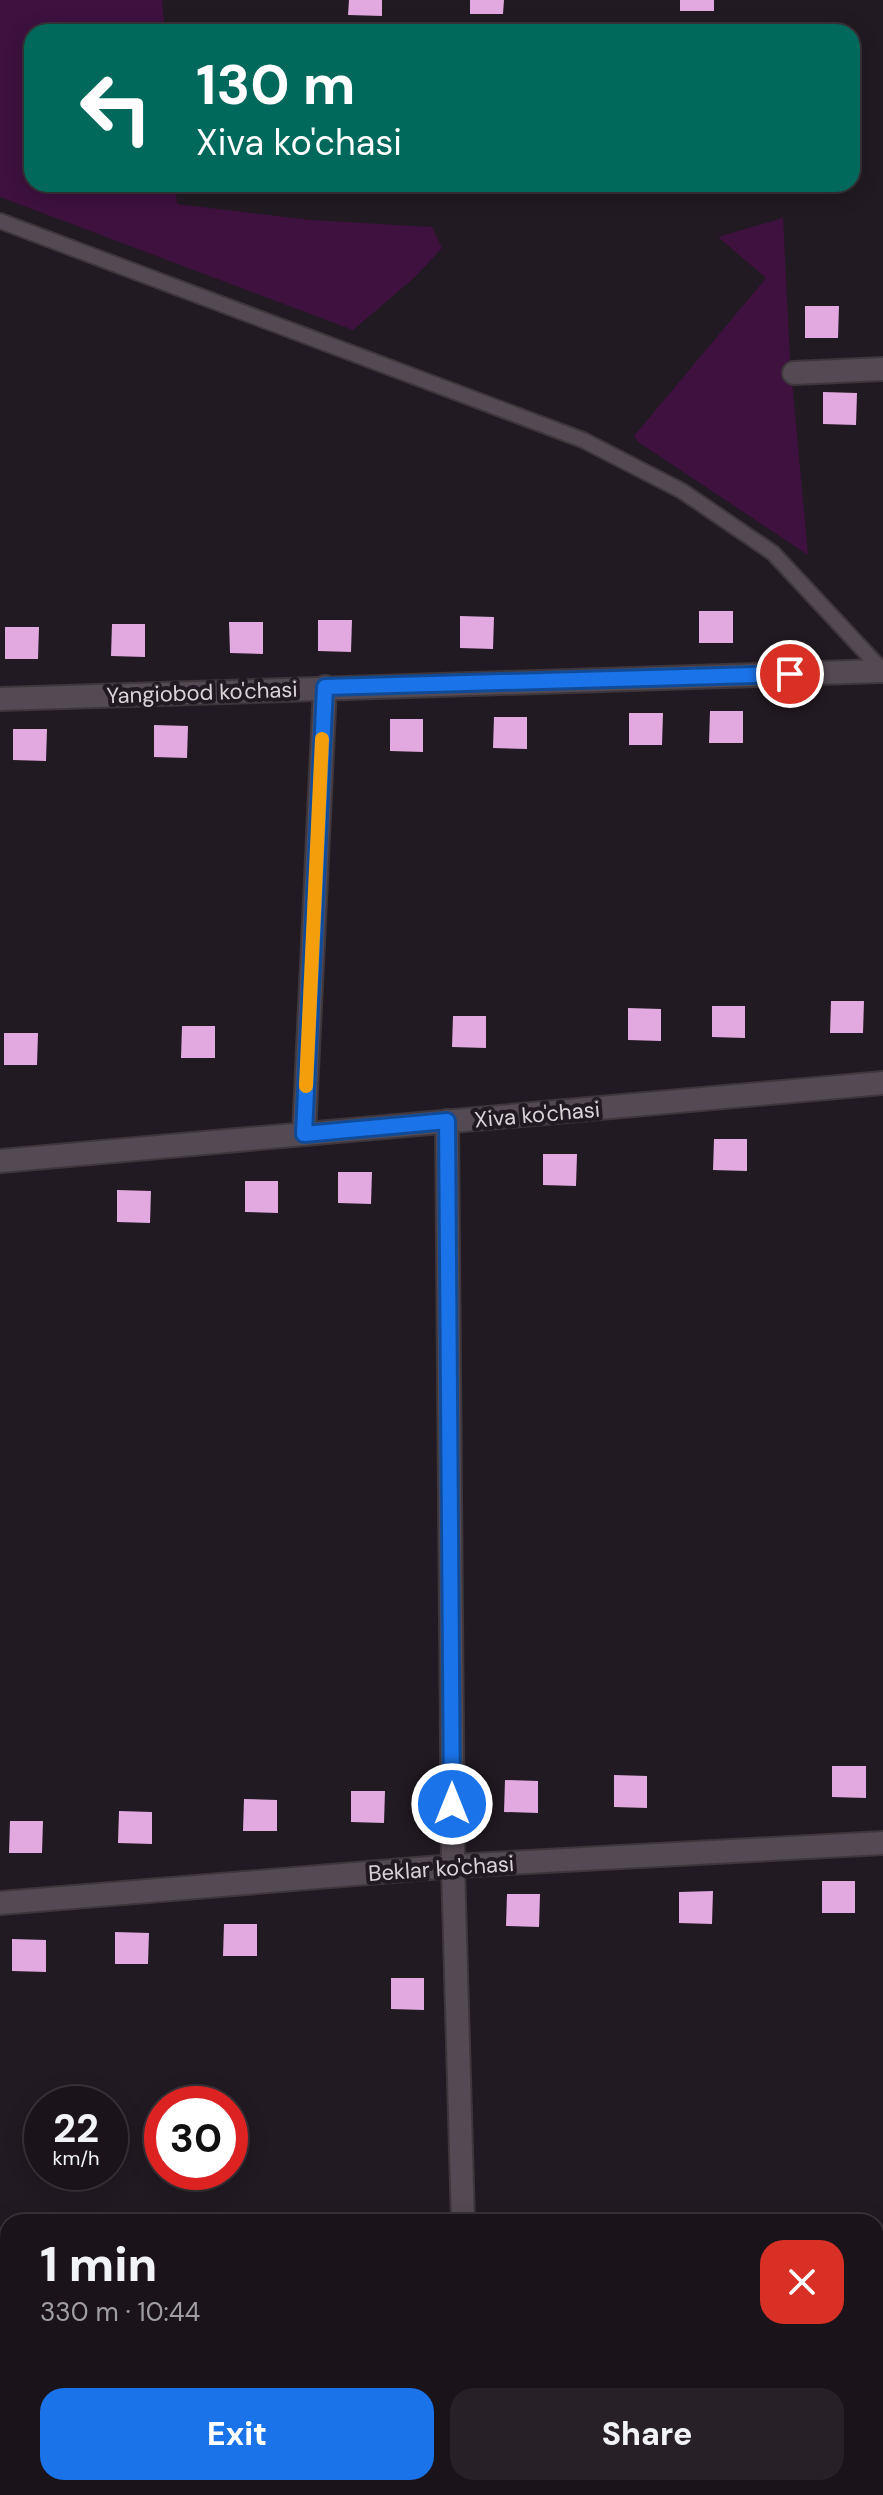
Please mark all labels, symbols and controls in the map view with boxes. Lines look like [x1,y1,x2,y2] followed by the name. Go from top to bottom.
[196,48,355,121] text: 130 m
[64,56,168,160] icon: left
[196,119,402,166] text: Xiva ko'chasi
[756,640,824,708] pin
[768,652,812,696] icon: arrive
[106,675,298,710] street label: Yangiobod ko'chasi
[473,1095,601,1134] street label: Xiva ko'chasi
[410,1762,494,1846] position arrow
[367,1849,515,1888] street label: Beklar ko'chasi
[144,2086,248,2190] speed limit sign: 30
[53,2102,99,2154] text: 22
[52,2145,100,2171] text: km/h
[40,2233,157,2296] text: 1 min
[760,2240,844,2324] button: close
[40,2295,200,2329] text: 330 m · 10:44
[40,2388,434,2480] button: Exit
[450,2388,844,2480] button: Share

